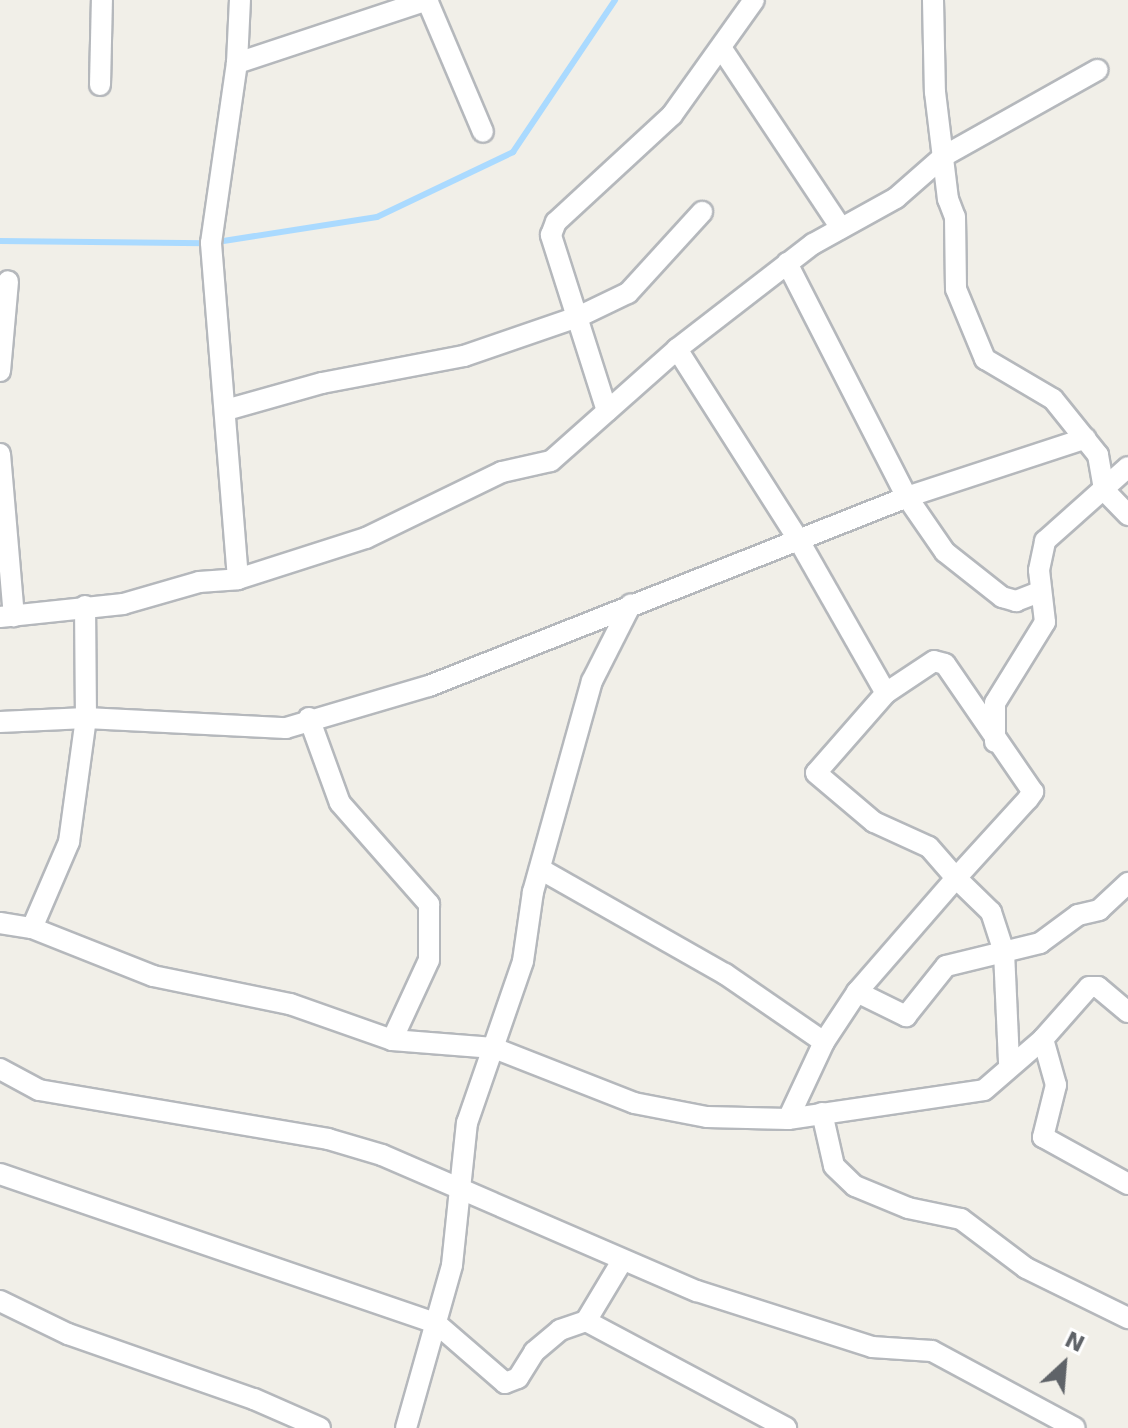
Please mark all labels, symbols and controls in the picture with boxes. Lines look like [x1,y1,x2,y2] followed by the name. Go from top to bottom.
[1024,1324,1104,1404] north arrow
[1061,1327,1088,1357] text: N

